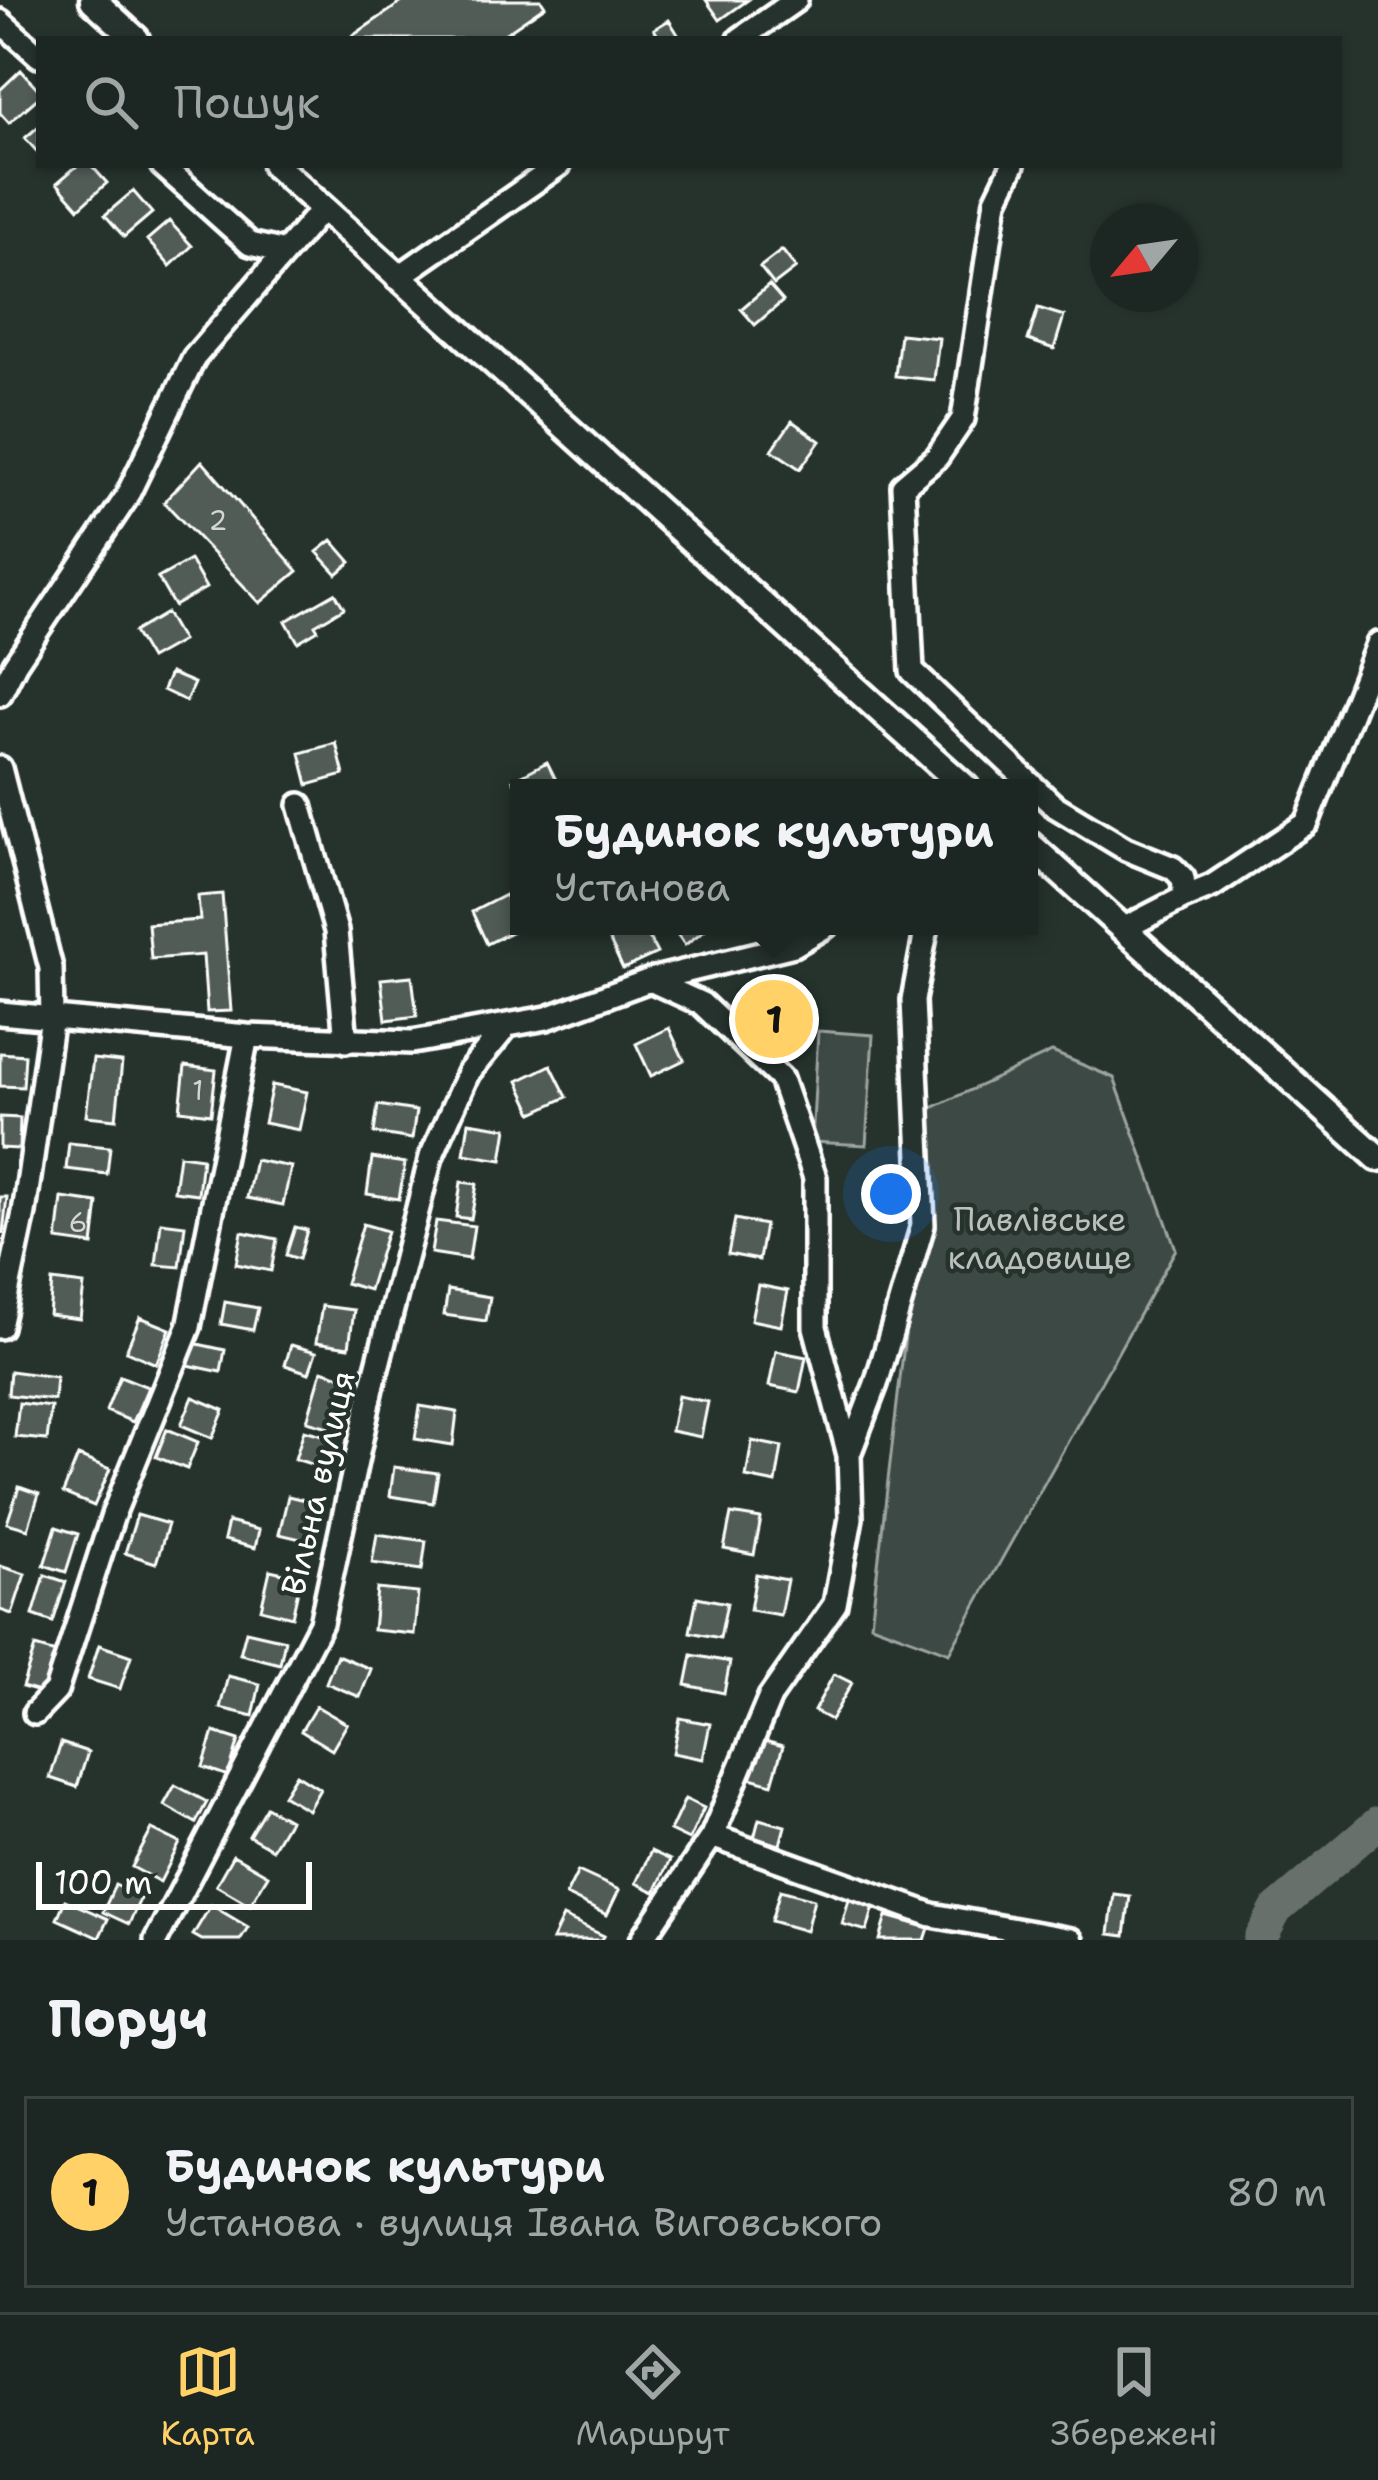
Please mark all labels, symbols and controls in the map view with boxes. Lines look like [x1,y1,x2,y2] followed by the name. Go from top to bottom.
[36,36,1342,168] search box
[78,69,144,135] icon: search
[174,72,320,132] text: Пошук
[1090,204,1198,312] north arrow
[209,502,227,539] house number: 2
[510,779,1038,935] popup
[554,801,994,861] text: Будинок культури
[554,861,730,913] text: Установа
[735,974,813,1064] pin: 1
[192,1072,204,1109] house number: 1
[861,1164,921,1224] your location
[948,1197,1132,1280] park label: Павлівське кладовище
[69,1204,87,1241] house number: 6
[270,1366,366,1600] street label: Вільна вулиця
[36,1856,312,1909] scale bar
[54,1860,153,1905] text: 100 m
[48,1984,208,2052] text: Поруч
[165,2136,605,2196] text: Будинок культури
[81,2166,99,2218] text: 1
[1226,2166,1327,2218] text: 80 m
[165,2196,882,2248] text: Установа · вулиця Івана Виговського
[160,2339,255,2456] tab: Карта
[576,2339,730,2456] tab: Маршрут
[1051,2339,1218,2456] tab: Збережені

